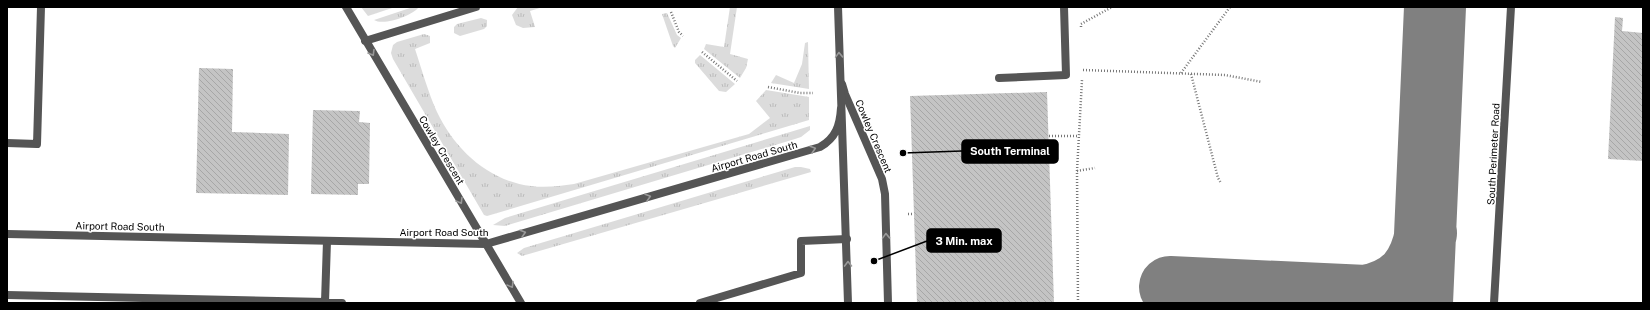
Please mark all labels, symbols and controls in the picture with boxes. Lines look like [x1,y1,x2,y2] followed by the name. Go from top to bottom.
[368,49,375,56] one-way arrow
[835,52,843,58] one-way arrow
[853,98,895,174] street label: Cowley Crescent
[1484,103,1502,205] street label: South Perimeter Road
[417,113,467,187] street label: Cowley Crescent
[709,138,799,174] street label: Airport Road South
[962,140,1058,163] callout: South Terminal
[810,145,817,154] one-way arrow
[970,145,1050,157] text: South Terminal
[644,193,651,202] one-way arrow
[456,197,463,204] one-way arrow
[75,219,165,233] street label: Airport Road South
[399,226,489,238] street label: Airport Road South
[519,229,526,238] one-way arrow
[927,229,1001,252] callout: 3 Min. max
[882,233,890,239] one-way arrow
[935,235,993,247] text: 3 Min. max
[843,261,852,267] one-way arrow
[506,281,513,288] one-way arrow

